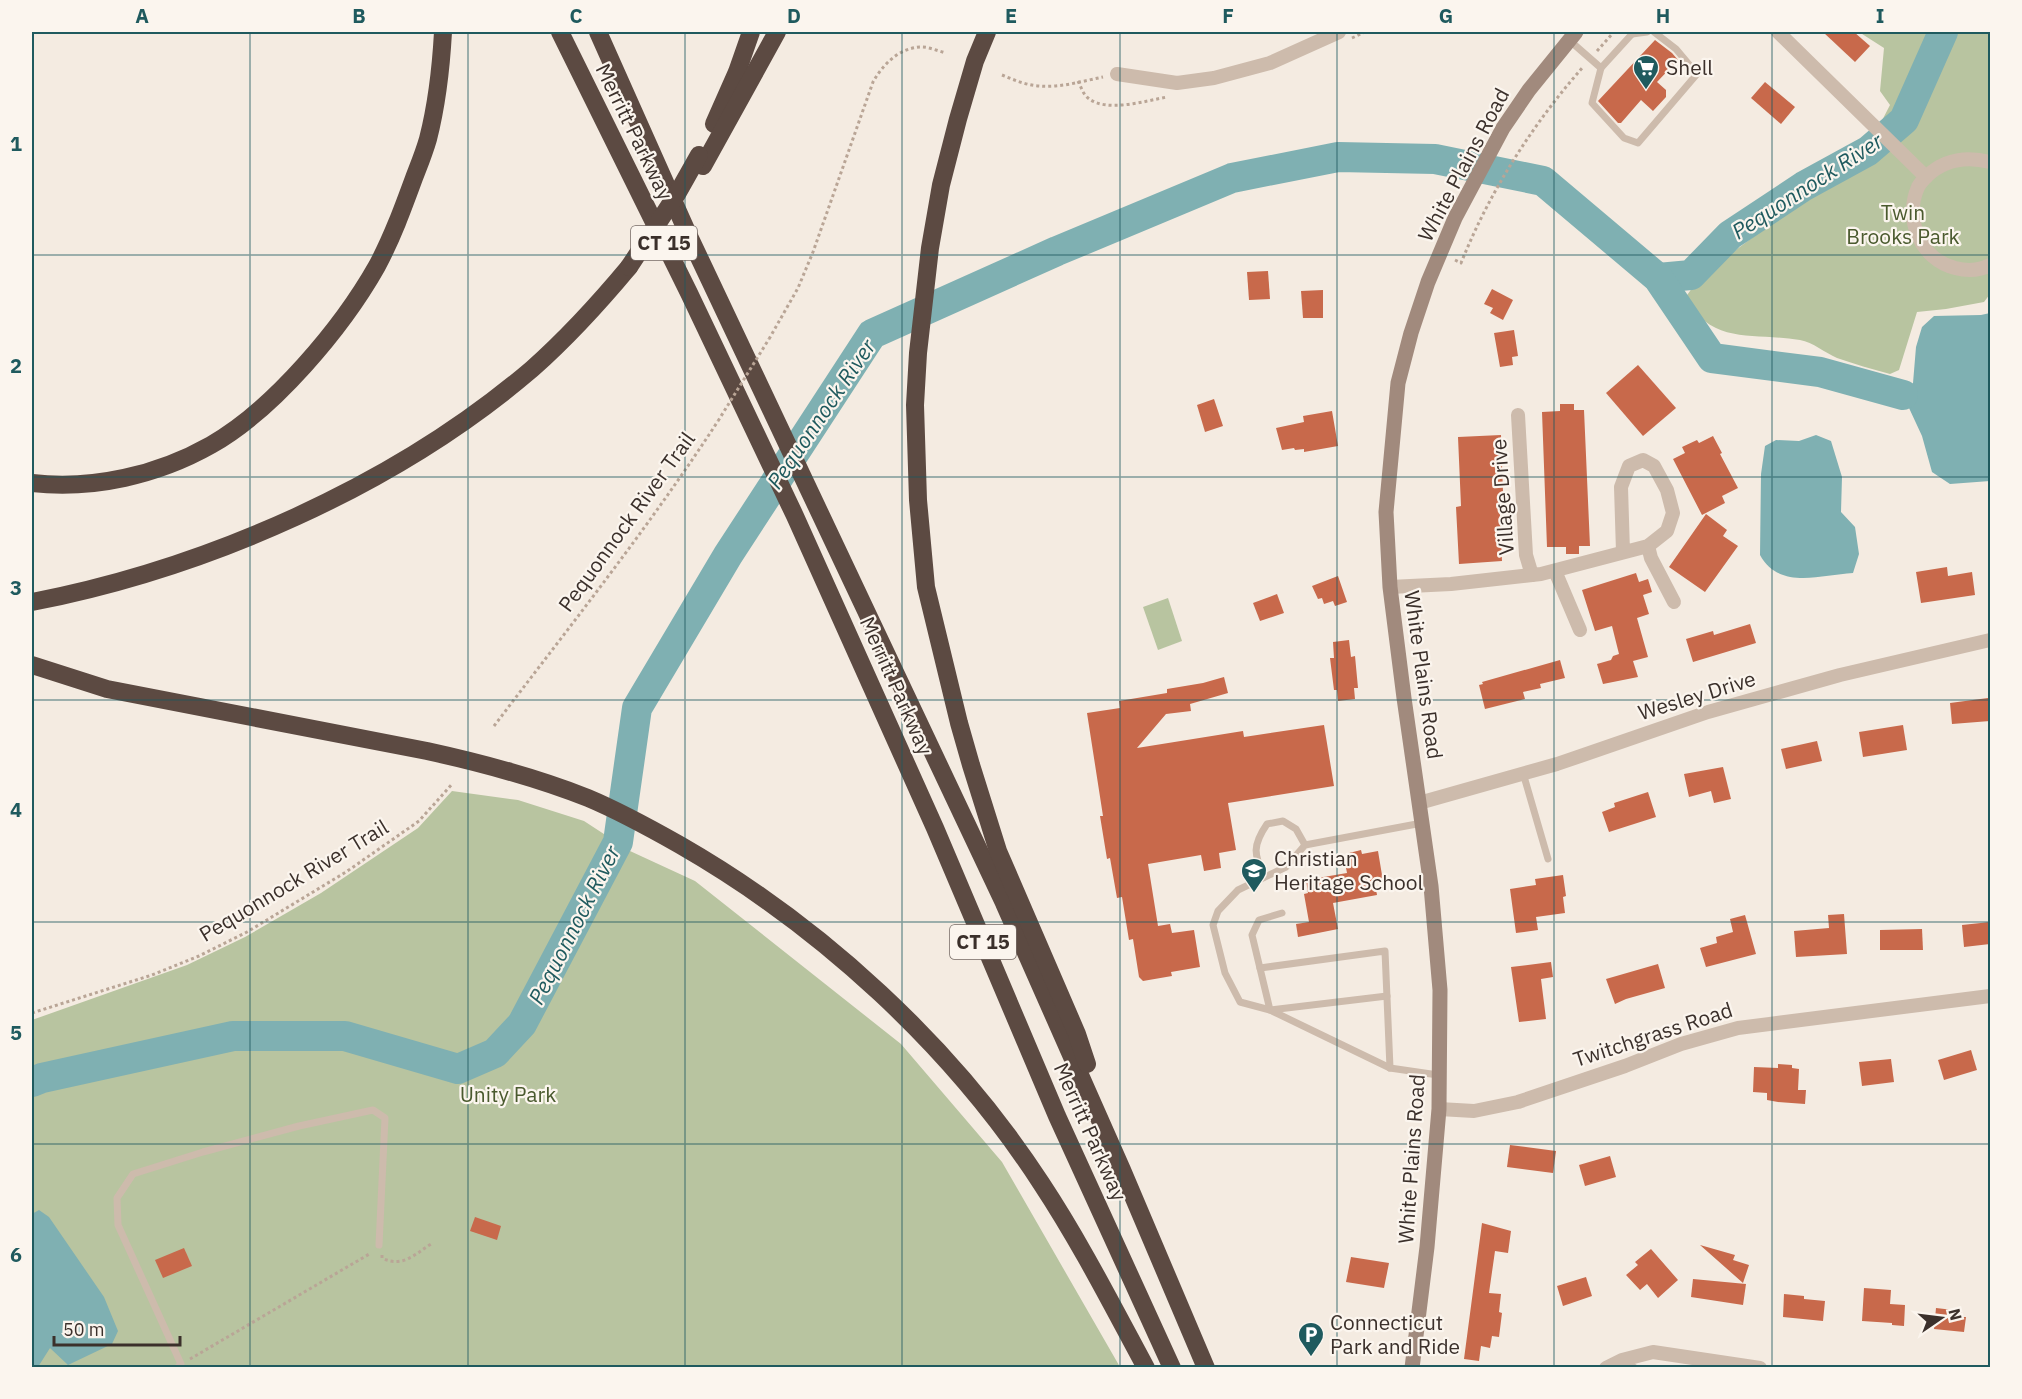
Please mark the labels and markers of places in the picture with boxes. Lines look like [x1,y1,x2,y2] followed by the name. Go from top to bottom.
[1631,53,1661,91] supermarket icon: Shell
[1666,53,1713,81] place label: Shell
[1274,844,1424,896] place label: Christian Heritage School
[1239,856,1269,894] school or university icon: Christian Heritage School
[1330,1308,1460,1360] place label: Connecticut Park and Ride
[1296,1320,1326,1358] parking icon: Connecticut Park and Ride

